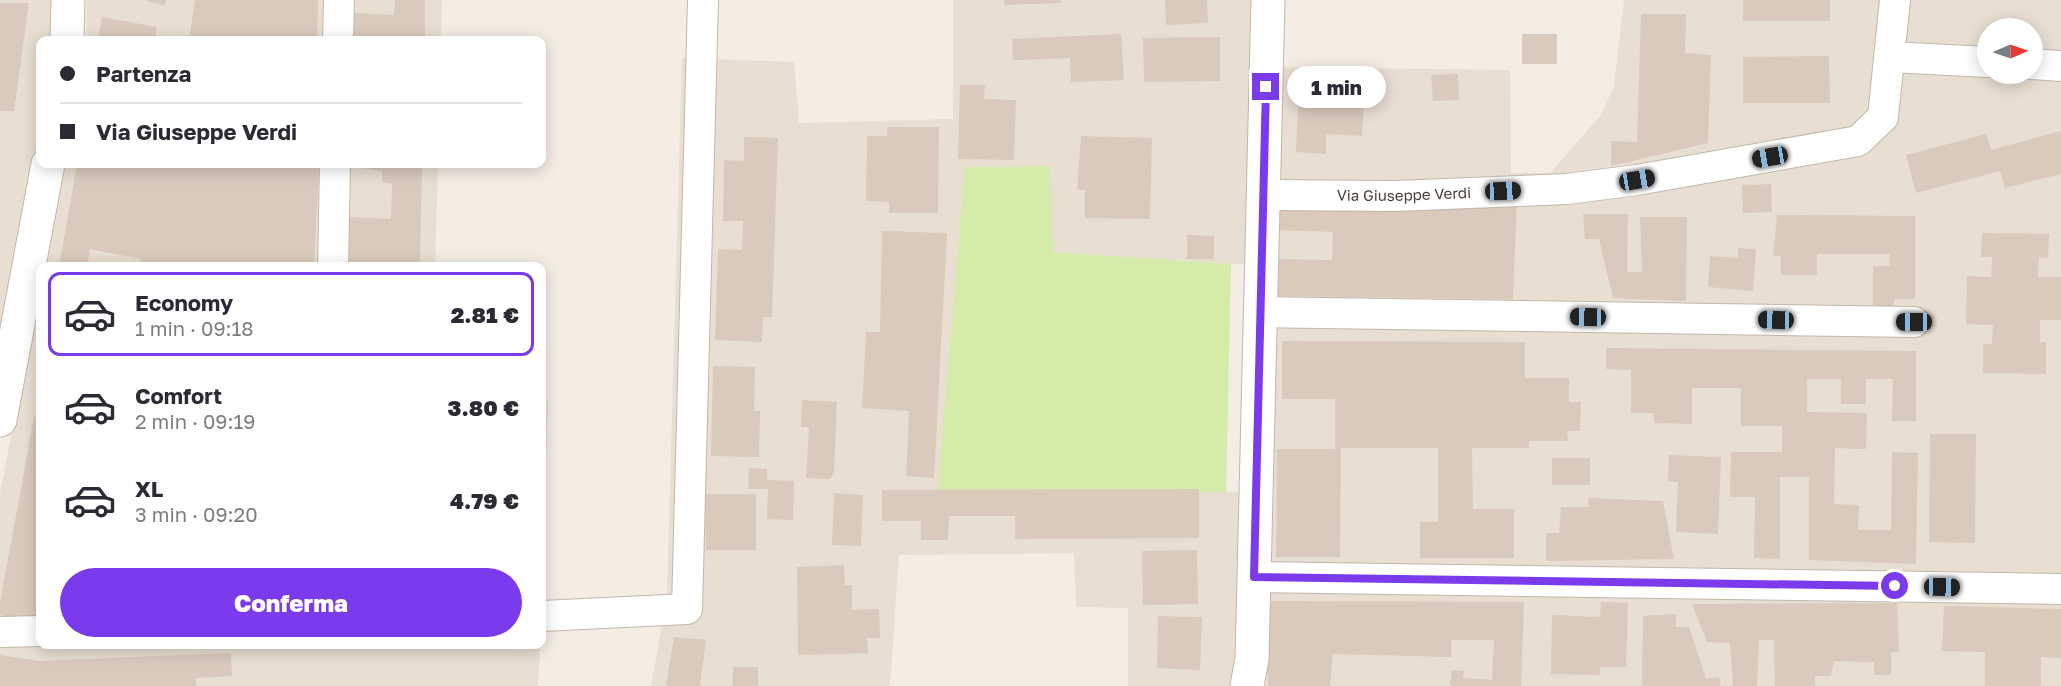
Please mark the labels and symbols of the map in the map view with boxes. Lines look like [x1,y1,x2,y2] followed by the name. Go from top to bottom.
[1977,18,2043,84] north arrow
[1287,66,1386,108] callout: 1 min
[1252,73,1279,100] route end
[1751,145,1789,169] car
[1618,168,1656,192] car
[1485,181,1521,201] car
[1337,183,1471,204] street label: Via Giuseppe Verdi
[1570,308,1606,326] car
[1758,311,1794,329] car
[1896,313,1932,331] car
[1881,572,1908,599] route start
[1924,578,1960,596] car

